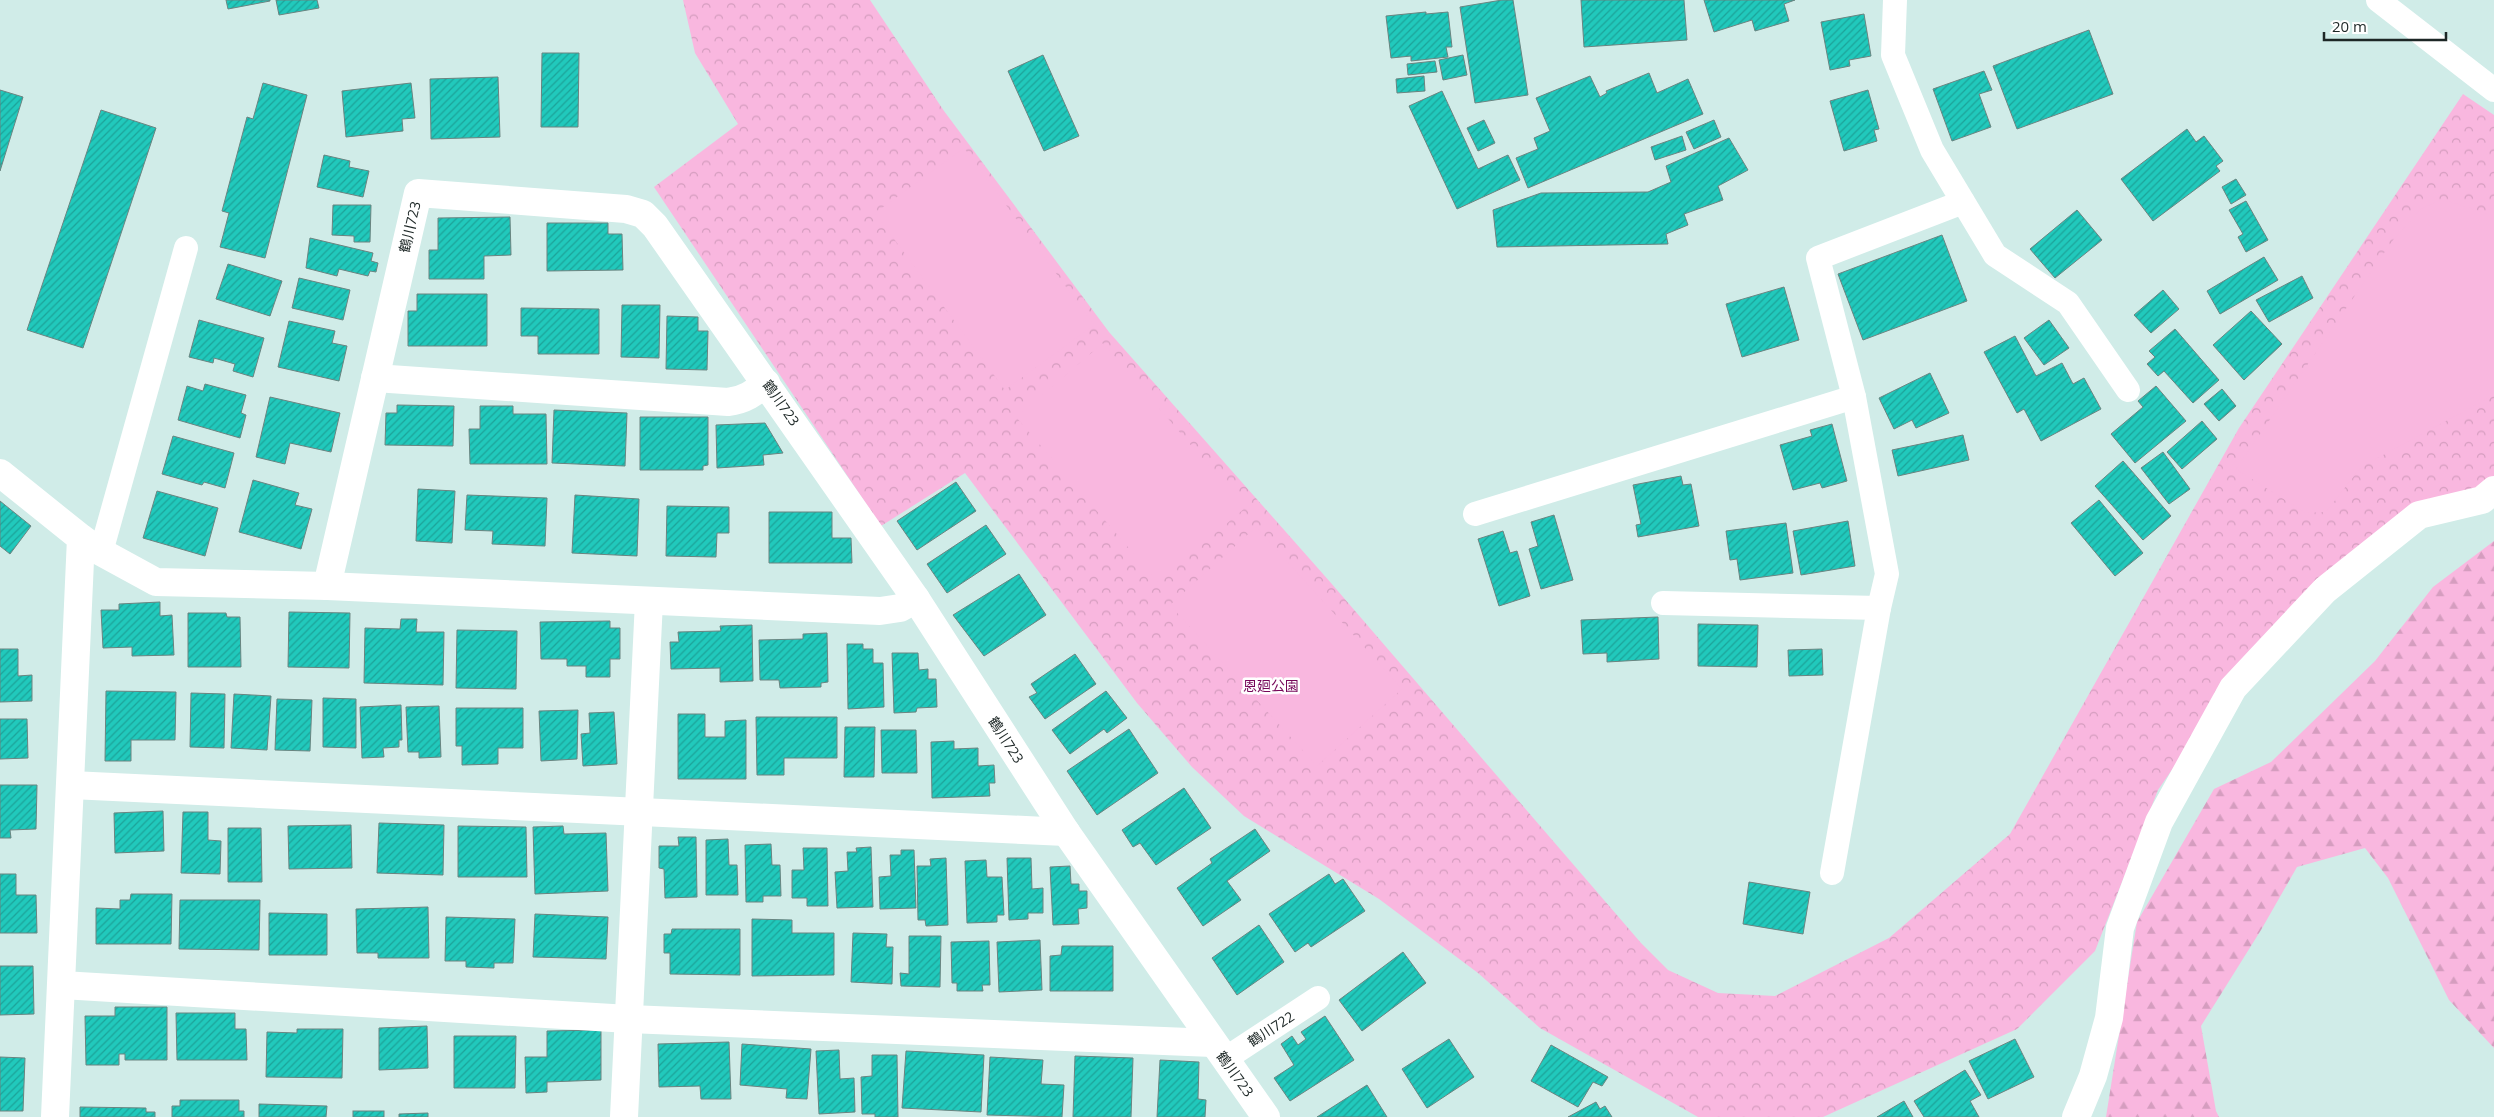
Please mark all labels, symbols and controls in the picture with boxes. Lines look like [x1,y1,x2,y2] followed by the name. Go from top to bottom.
[2324,10,2446,42] scale bar
[2332,16,2367,36] text: 20 m
[394,199,425,254] street label: 鶴川723
[759,376,804,429] street label: 鶴川723
[1243,676,1299,695] park label: 恩廻公園
[984,713,1029,767] street label: 鶴川723
[1244,1006,1298,1051] street label: 鶴川722
[1212,1047,1258,1100] street label: 鶴川723

